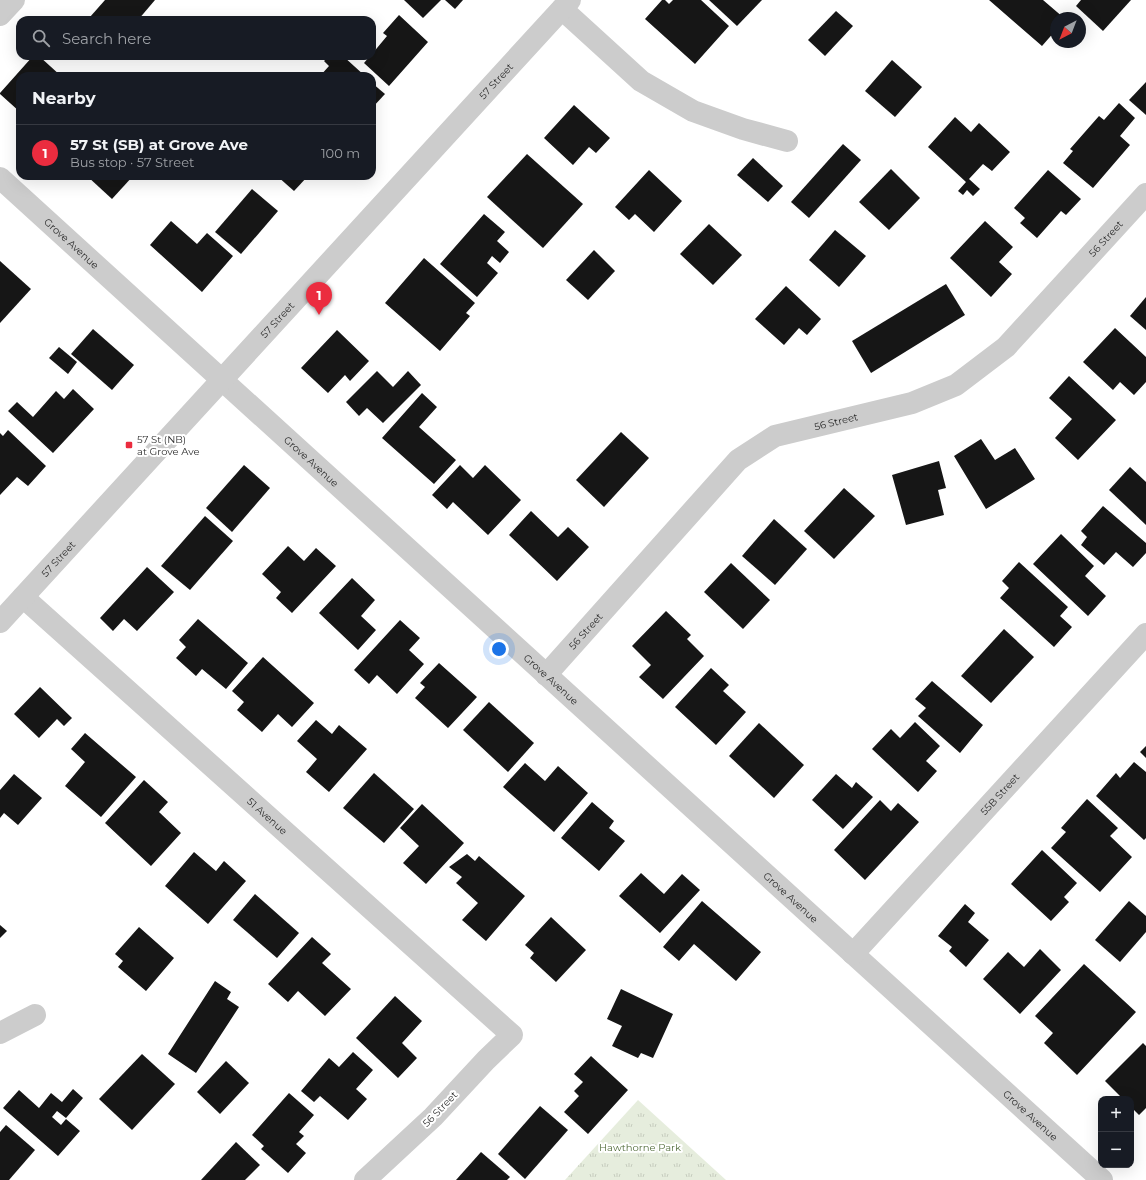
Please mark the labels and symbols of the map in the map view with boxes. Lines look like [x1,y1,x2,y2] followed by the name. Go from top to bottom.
[1050,12,1086,48] north arrow
[476,60,516,102] street label: 57 Street
[42,215,102,271] street label: Grove Avenue
[1086,217,1125,259] street label: 56 Street
[306,282,332,315] pin: 1
[257,299,297,340] street label: 57 Street
[813,410,859,433] street label: 56 Street
[137,433,199,458] place label: 57 St (NB) at Grove Ave
[281,433,342,489] street label: Grove Avenue
[124,440,134,450] marker: 57 St (NB) at Grove Ave
[38,538,78,579] street label: 57 Street
[566,610,605,652] street label: 56 Street
[489,639,509,659] your location
[521,651,581,707] street label: Grove Avenue
[977,770,1022,817] street label: 55B Street
[244,794,290,837] street label: 51 Avenue
[761,869,821,925] street label: Grove Avenue
[1001,1087,1061,1143] street label: Grove Avenue
[420,1088,460,1130] street label: 56 Street
[599,1141,681,1154] park label: Hawthorne Park

